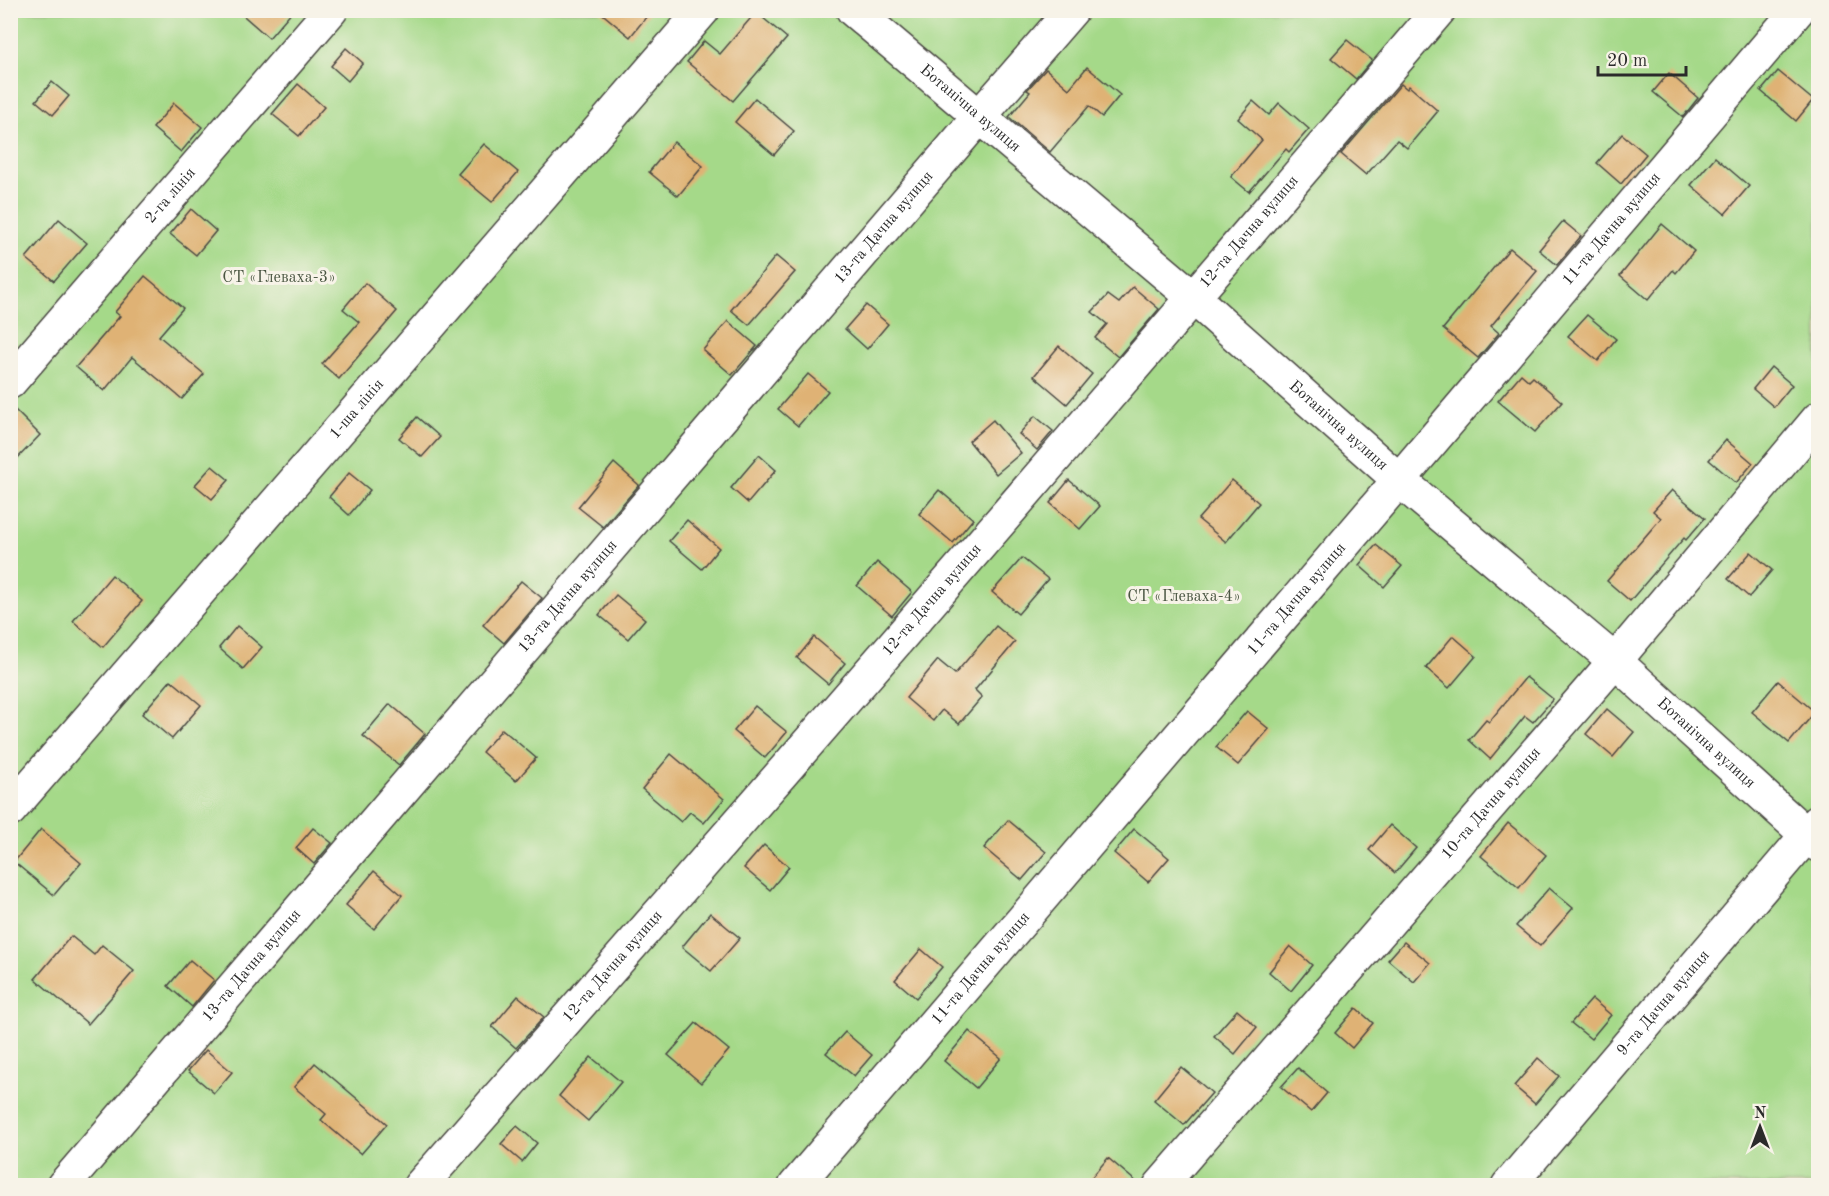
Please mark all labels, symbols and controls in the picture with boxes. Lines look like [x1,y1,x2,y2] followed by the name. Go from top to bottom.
[1598,39,1686,77] scale bar
[1607,52,1647,70] text: 20 m
[917,62,1023,156] street label: Ботанічна вулиця
[142,165,199,227] street label: 2-га лінія
[832,168,937,287] street label: 13-та Дачна вулиця
[1560,170,1664,289] street label: 11-та Дачна вулиця
[1197,173,1302,291] street label: 12-та Дачна вулиця
[222,270,336,286] park label: СТ «Глеваха-3»
[327,376,387,442] street label: 1-ша лінія
[1286,378,1391,474] street label: Ботанічна вулиця
[516,537,620,656] street label: 13-та Дачна вулиця
[1244,540,1349,659] street label: 11-та Дачна вулиця
[879,541,985,659] street label: 12-та Дачна вулиця
[1127,589,1241,605] park label: СТ «Глеваха-4»
[1654,695,1758,792] street label: Ботанічна вулиця
[1439,745,1544,863] street label: 10-та Дачна вулиця
[199,906,304,1025] street label: 13-та Дачна вулиця
[560,908,666,1026] street label: 12-та Дачна вулиця
[929,909,1033,1028] street label: 11-та Дачна вулиця
[1614,947,1713,1059] street label: 9-та Дачна вулиця
[1730,1097,1790,1157] north arrow
[1754,1106,1767,1122] text: N

